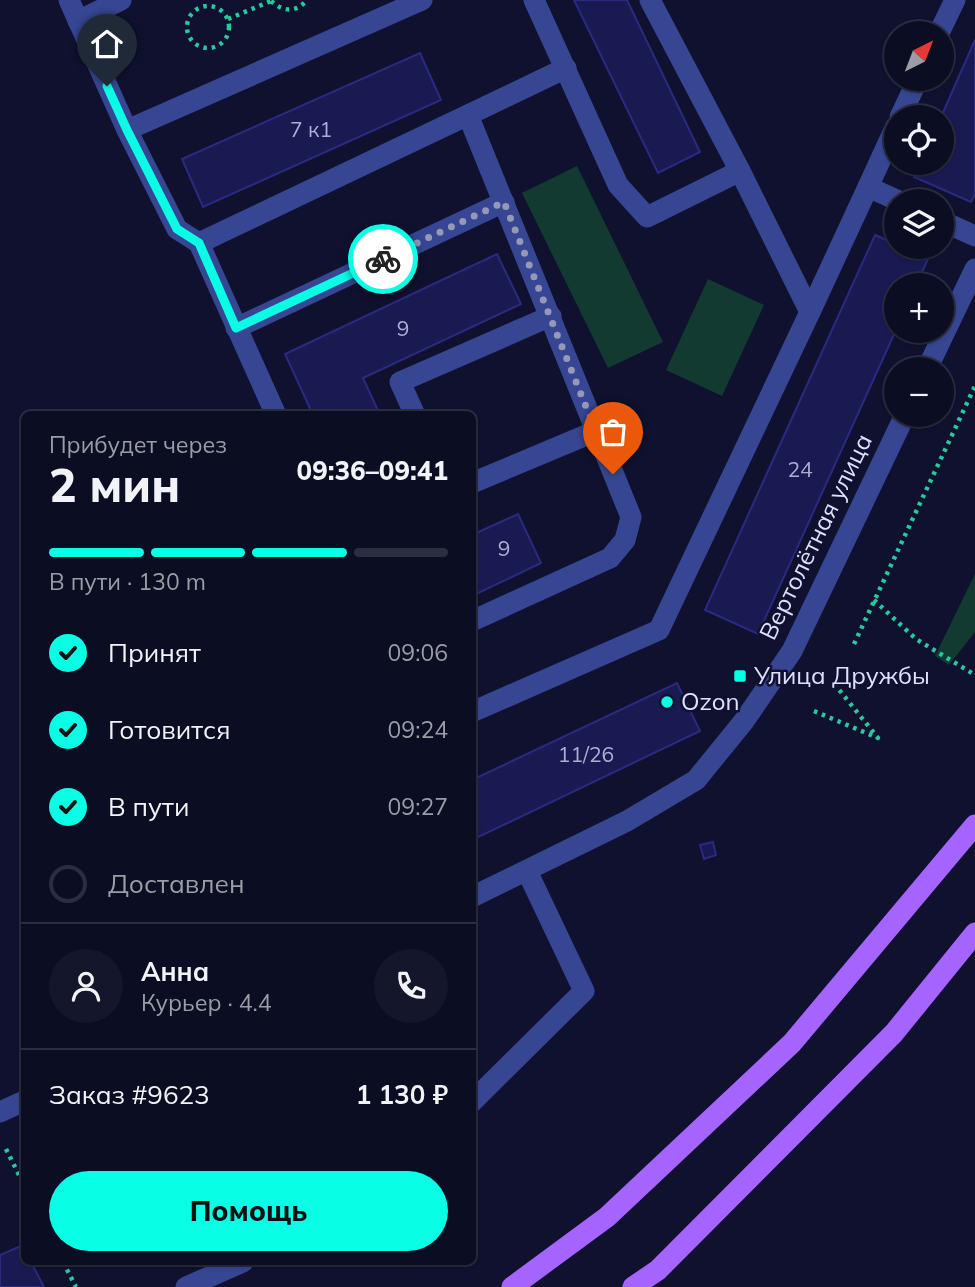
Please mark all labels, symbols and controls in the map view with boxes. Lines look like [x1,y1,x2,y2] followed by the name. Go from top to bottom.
[77,14,137,86] pin
[884,21,954,91] north arrow
[884,21,954,427] map controls
[88,25,126,63] icon: home
[884,105,954,175] button: locate
[290,116,332,142] house number: 7 к1
[884,189,954,259] button: layers
[348,224,418,294] courier
[364,240,402,278] icon: bike
[884,273,954,343] button: +
[397,315,409,341] house number: 9
[884,357,954,427] button: −
[583,402,643,474] pin
[594,413,632,451] icon: bag
[752,429,878,644] street label: Вертолётная улица
[49,430,227,459] text: Прибудет через
[297,454,448,487] text: 09:36–09:41
[49,456,180,514] text: 2 мин
[787,456,813,482] house number: 24
[498,535,510,561] house number: 9
[49,567,206,596] text: В пути · 130 m
[49,634,87,672] icon: check
[108,636,201,669] text: Принят
[388,638,448,667] text: 09:06
[753,660,930,690] place label: Улица Дружбы
[732,668,748,684] marker: Улица Дружбы
[681,686,740,716] place label: Ozon
[659,694,675,710] marker: Ozon
[49,711,87,749] icon: check
[108,713,231,746] text: Готовится
[388,715,448,744] text: 09:24
[558,741,614,767] house number: 11/26
[49,788,87,826] icon: check
[108,790,189,823] text: В пути
[388,792,448,821] text: 09:27
[108,867,245,900] text: Доставлен
[49,949,123,1023] button: person
[374,949,448,1023] button: phone
[141,955,209,988] text: Анна
[141,988,272,1017] text: Курьер · 4.4
[49,1078,210,1111] text: Заказ #9623
[356,1078,448,1111] text: 1 130 ₽
[49,1171,448,1251] button: Помощь

